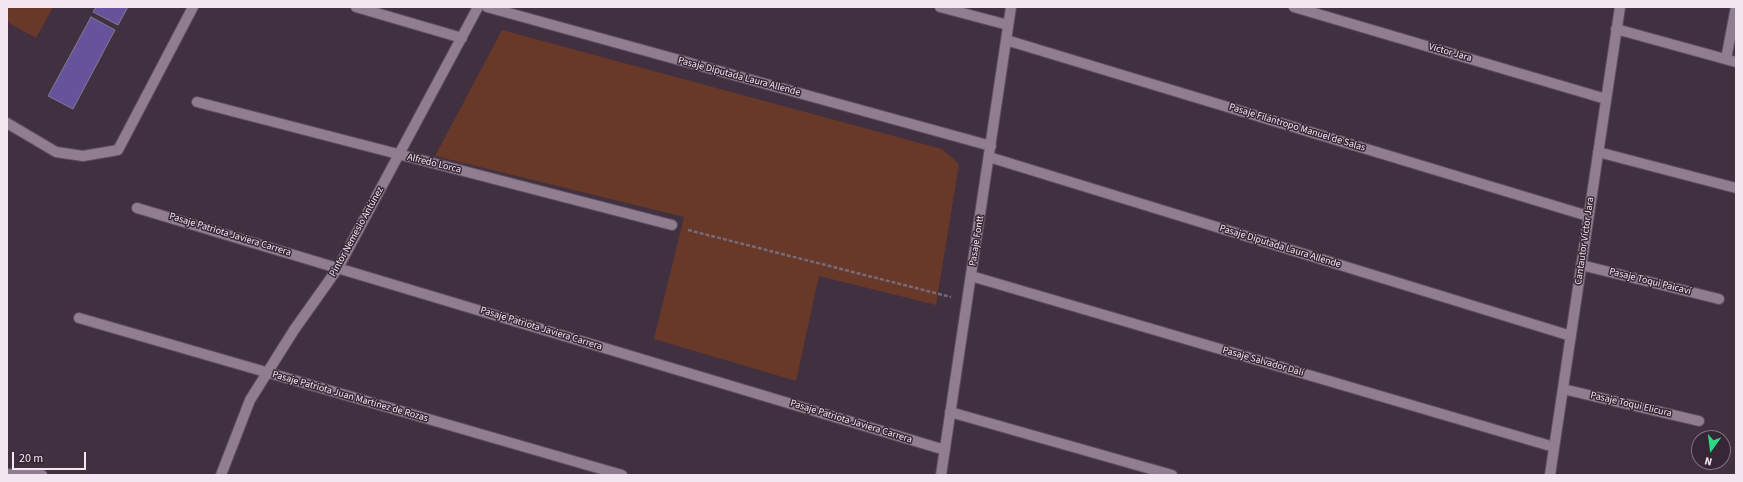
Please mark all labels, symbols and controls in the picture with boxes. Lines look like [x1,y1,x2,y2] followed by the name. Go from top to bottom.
[1427,41,1473,65] street label: Víctor Jara
[676,55,802,99] street label: Pasaje Diputada Laura Allende
[1227,102,1367,154] street label: Pasaje Filántropo Manuel de Salas
[406,151,462,177] street label: Alfredo Lorca
[327,185,387,279] street label: Pintor Nemesio Antúnez
[1573,196,1597,286] street label: Cantautor Víctor Jara
[168,211,292,259] street label: Pasaje Patriota Javiera Carrera
[967,215,987,267] street label: Pasaje Fontt
[1218,223,1342,271] street label: Pasaje Diputada Laura Allende
[1608,266,1692,298] street label: Pasaje Toqui Paicaví
[479,305,603,353] street label: Pasaje Patriota Javiera Carrera
[1221,345,1305,379] street label: Pasaje Salvador Dalí
[271,369,429,425] street label: Pasaje Patriota Juan Martínez de Rozas
[1589,390,1673,420] street label: Pasaje Toqui Elicura
[789,398,913,446] street label: Pasaje Patriota Javiera Carrera
[1691,430,1731,470] north arrow
[14,444,88,470] scale bar
[19,450,43,467] text: 20 m
[1703,453,1714,469] text: N

